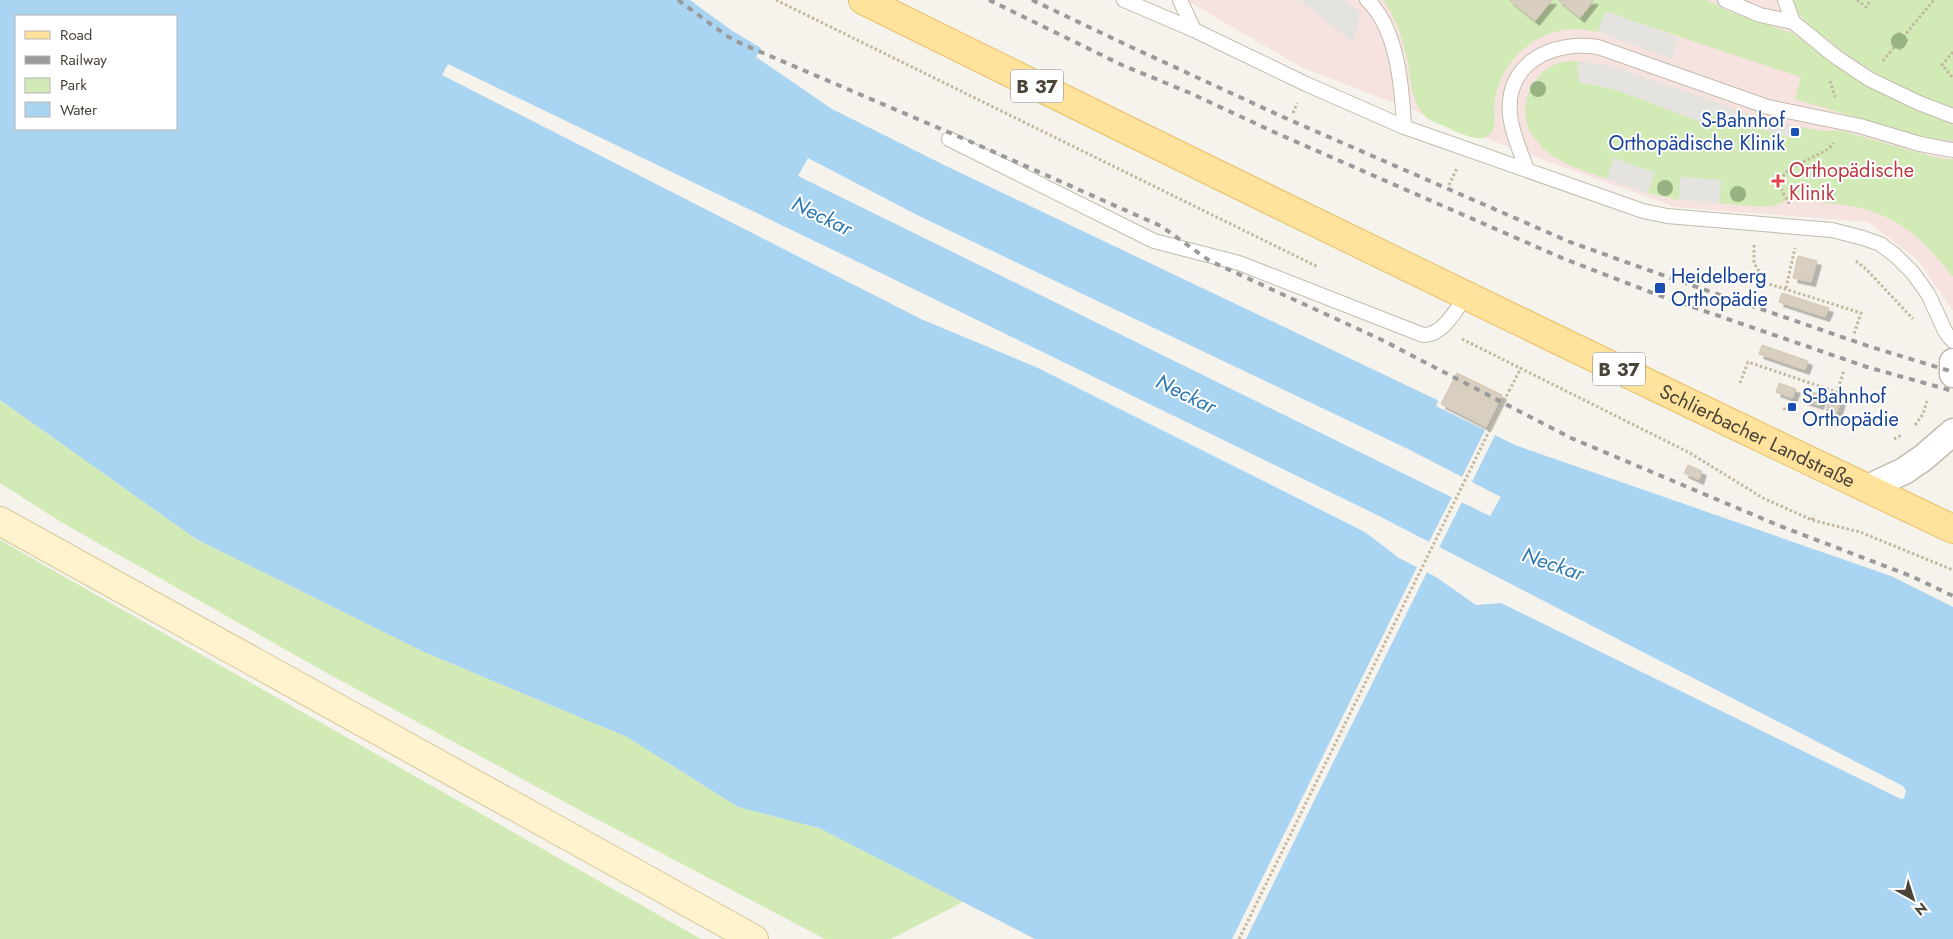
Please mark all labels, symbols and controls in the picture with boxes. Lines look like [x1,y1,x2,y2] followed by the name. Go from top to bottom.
[15,15,178,130] legend
[60,24,92,46] text: Road
[60,49,107,71] text: Railway
[1011,70,1063,102] road number: B 37
[60,74,87,96] text: Park
[60,99,98,121] text: Water
[1608,106,1786,158] place label: S-Bahnhof Orthopädische Klinik
[1789,126,1801,138] marker: S-Bahnhof Orthopädische Klinik
[1789,156,1914,208] place label: Orthopädische Klinik
[1771,174,1785,188] marker: Orthopädische Klinik
[787,189,858,244] water label: Neckar
[1671,262,1768,314] place label: Heidelberg Orthopädie
[1653,281,1667,295] marker: Heidelberg Orthopädie
[1593,352,1645,386] road number: B 37
[1151,367,1222,422] water label: Neckar
[1655,377,1860,495] street label: Schlierbacher Landstraße
[1802,382,1899,434] place label: S-Bahnhof Orthopädie
[1786,401,1798,413] marker: S-Bahnhof Orthopädie
[1518,539,1589,589] water label: Neckar
[1888,874,1938,924] north arrow
[1911,898,1932,920] text: N

